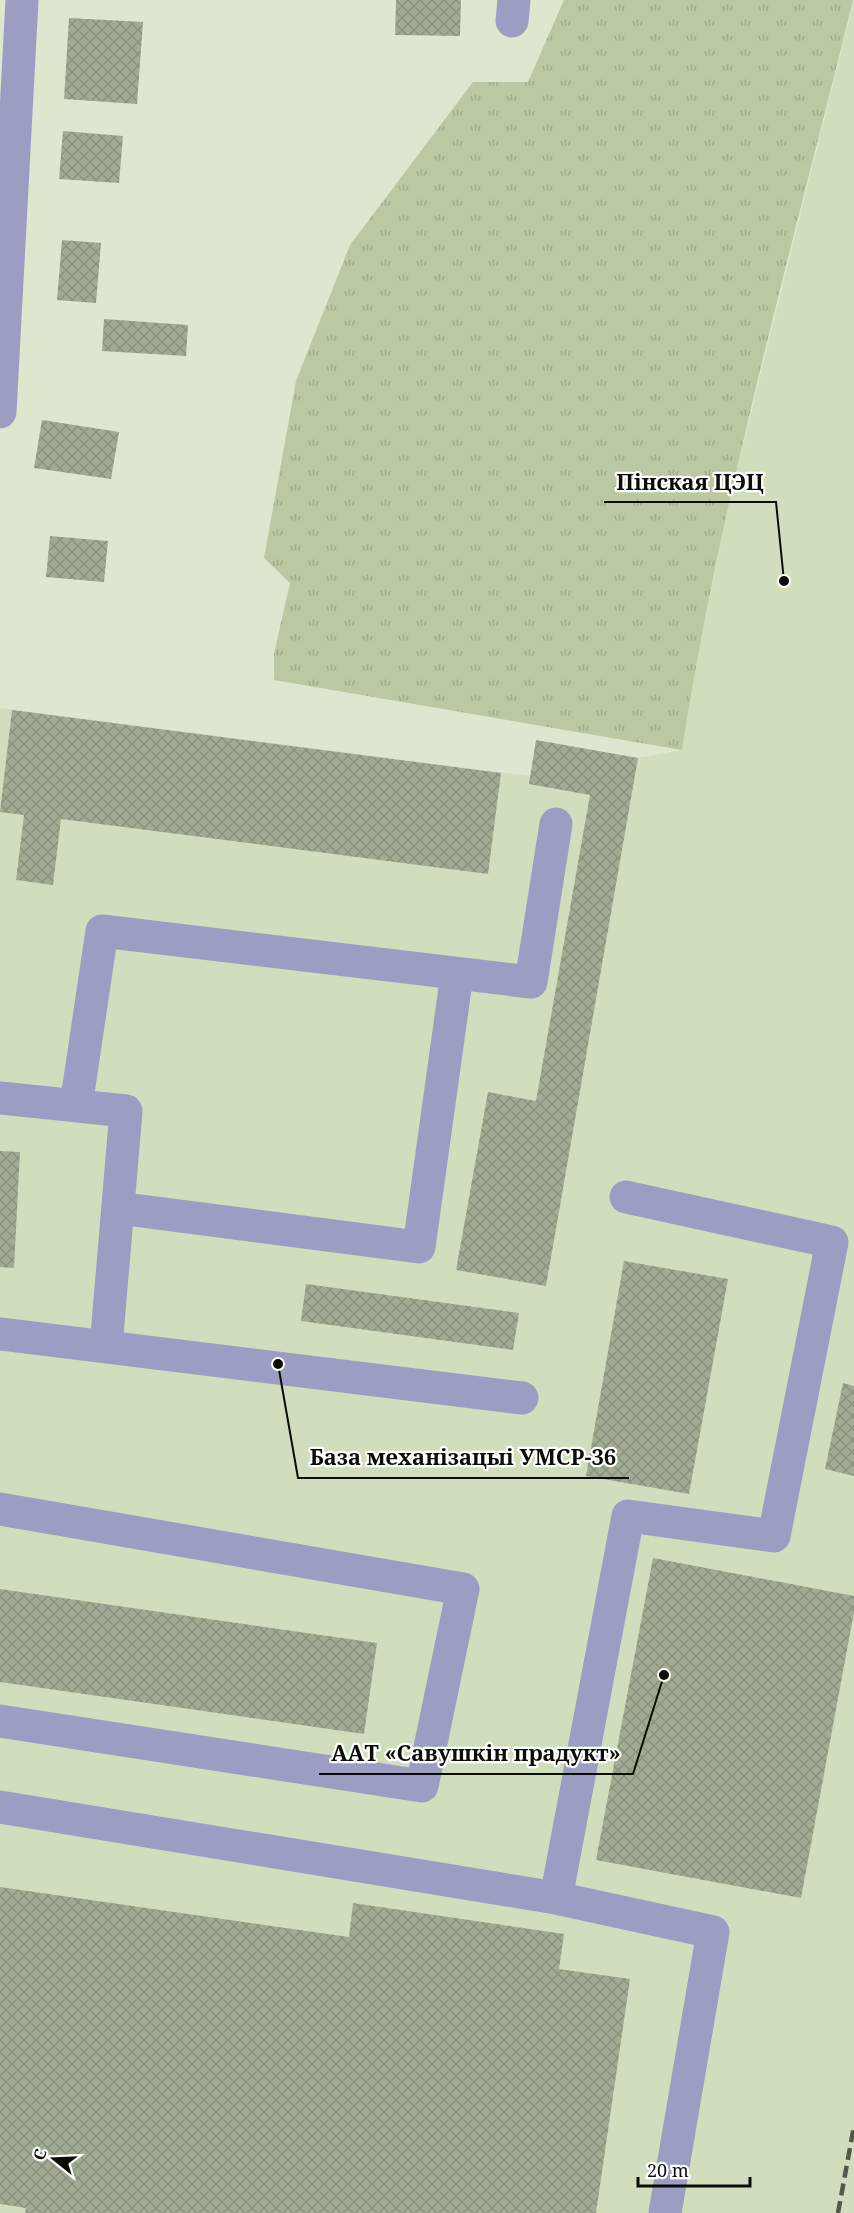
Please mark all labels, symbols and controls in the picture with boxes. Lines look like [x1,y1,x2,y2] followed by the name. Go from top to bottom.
[604,462,776,502] callout: Пінская ЦЭЦ
[616,466,764,496] text: Пінская ЦЭЦ
[298,1438,629,1478] callout: База механізацыі УМСР-36
[310,1441,616,1471] text: База механізацыі УМСР-36
[319,1734,633,1774] callout: ААТ «Савушкін прадукт»
[331,1737,621,1767] text: ААТ «Савушкін прадукт»
[24,2129,84,2189] north arrow
[28,2146,52,2163] text: С
[638,2150,750,2188] scale bar
[647,2158,689,2182] text: 20 m

